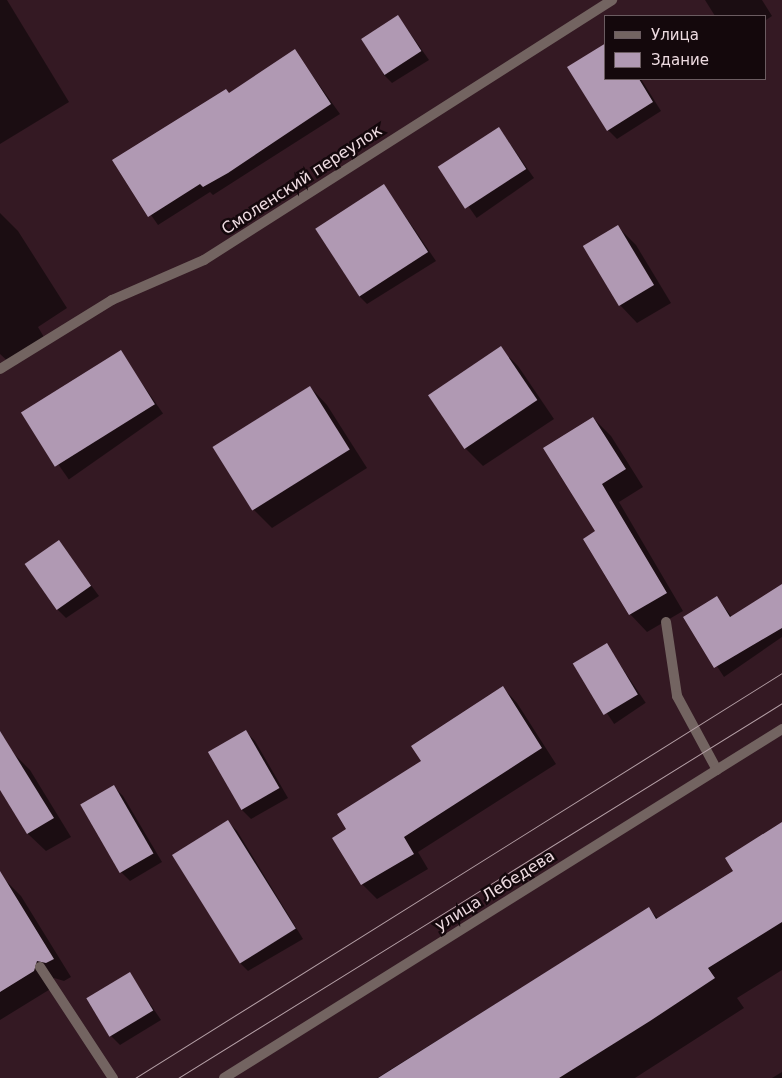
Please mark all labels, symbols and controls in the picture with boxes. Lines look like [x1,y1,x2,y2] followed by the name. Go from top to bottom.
[604,15,767,80] legend
[651,26,699,44] text: Улица
[651,51,709,69] text: Здание
[218,121,386,239] street label: Смоленский переулок
[432,846,558,936] street label: улица Лебедева

